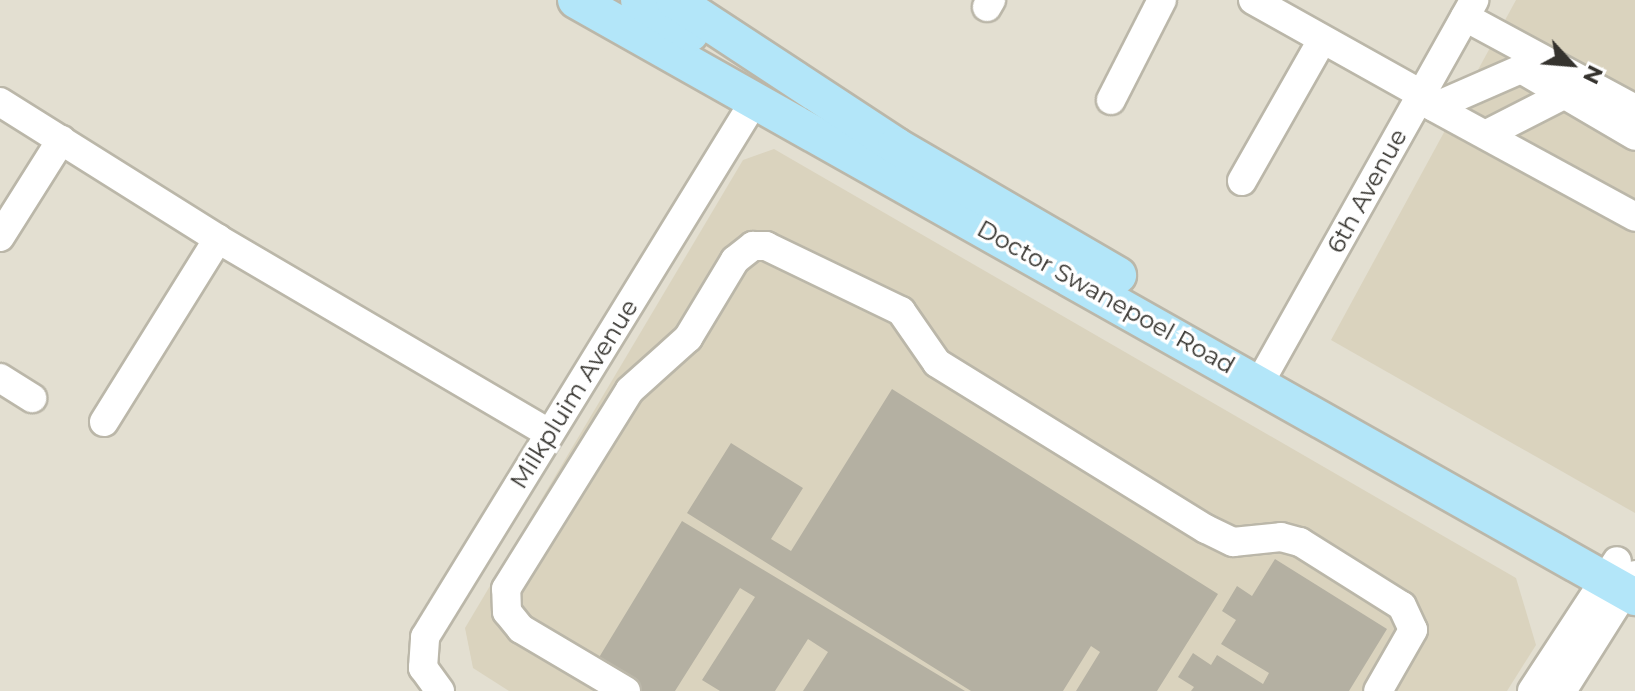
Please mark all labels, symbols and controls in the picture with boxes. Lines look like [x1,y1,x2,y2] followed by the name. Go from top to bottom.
[1531,24,1611,104] north arrow
[1577,61,1609,89] text: N
[1321,124,1413,258] street label: 6th Avenue
[972,214,1240,380] street label: Doctor Swanepoel Road
[504,294,644,494] street label: Milkpluim Avenue

